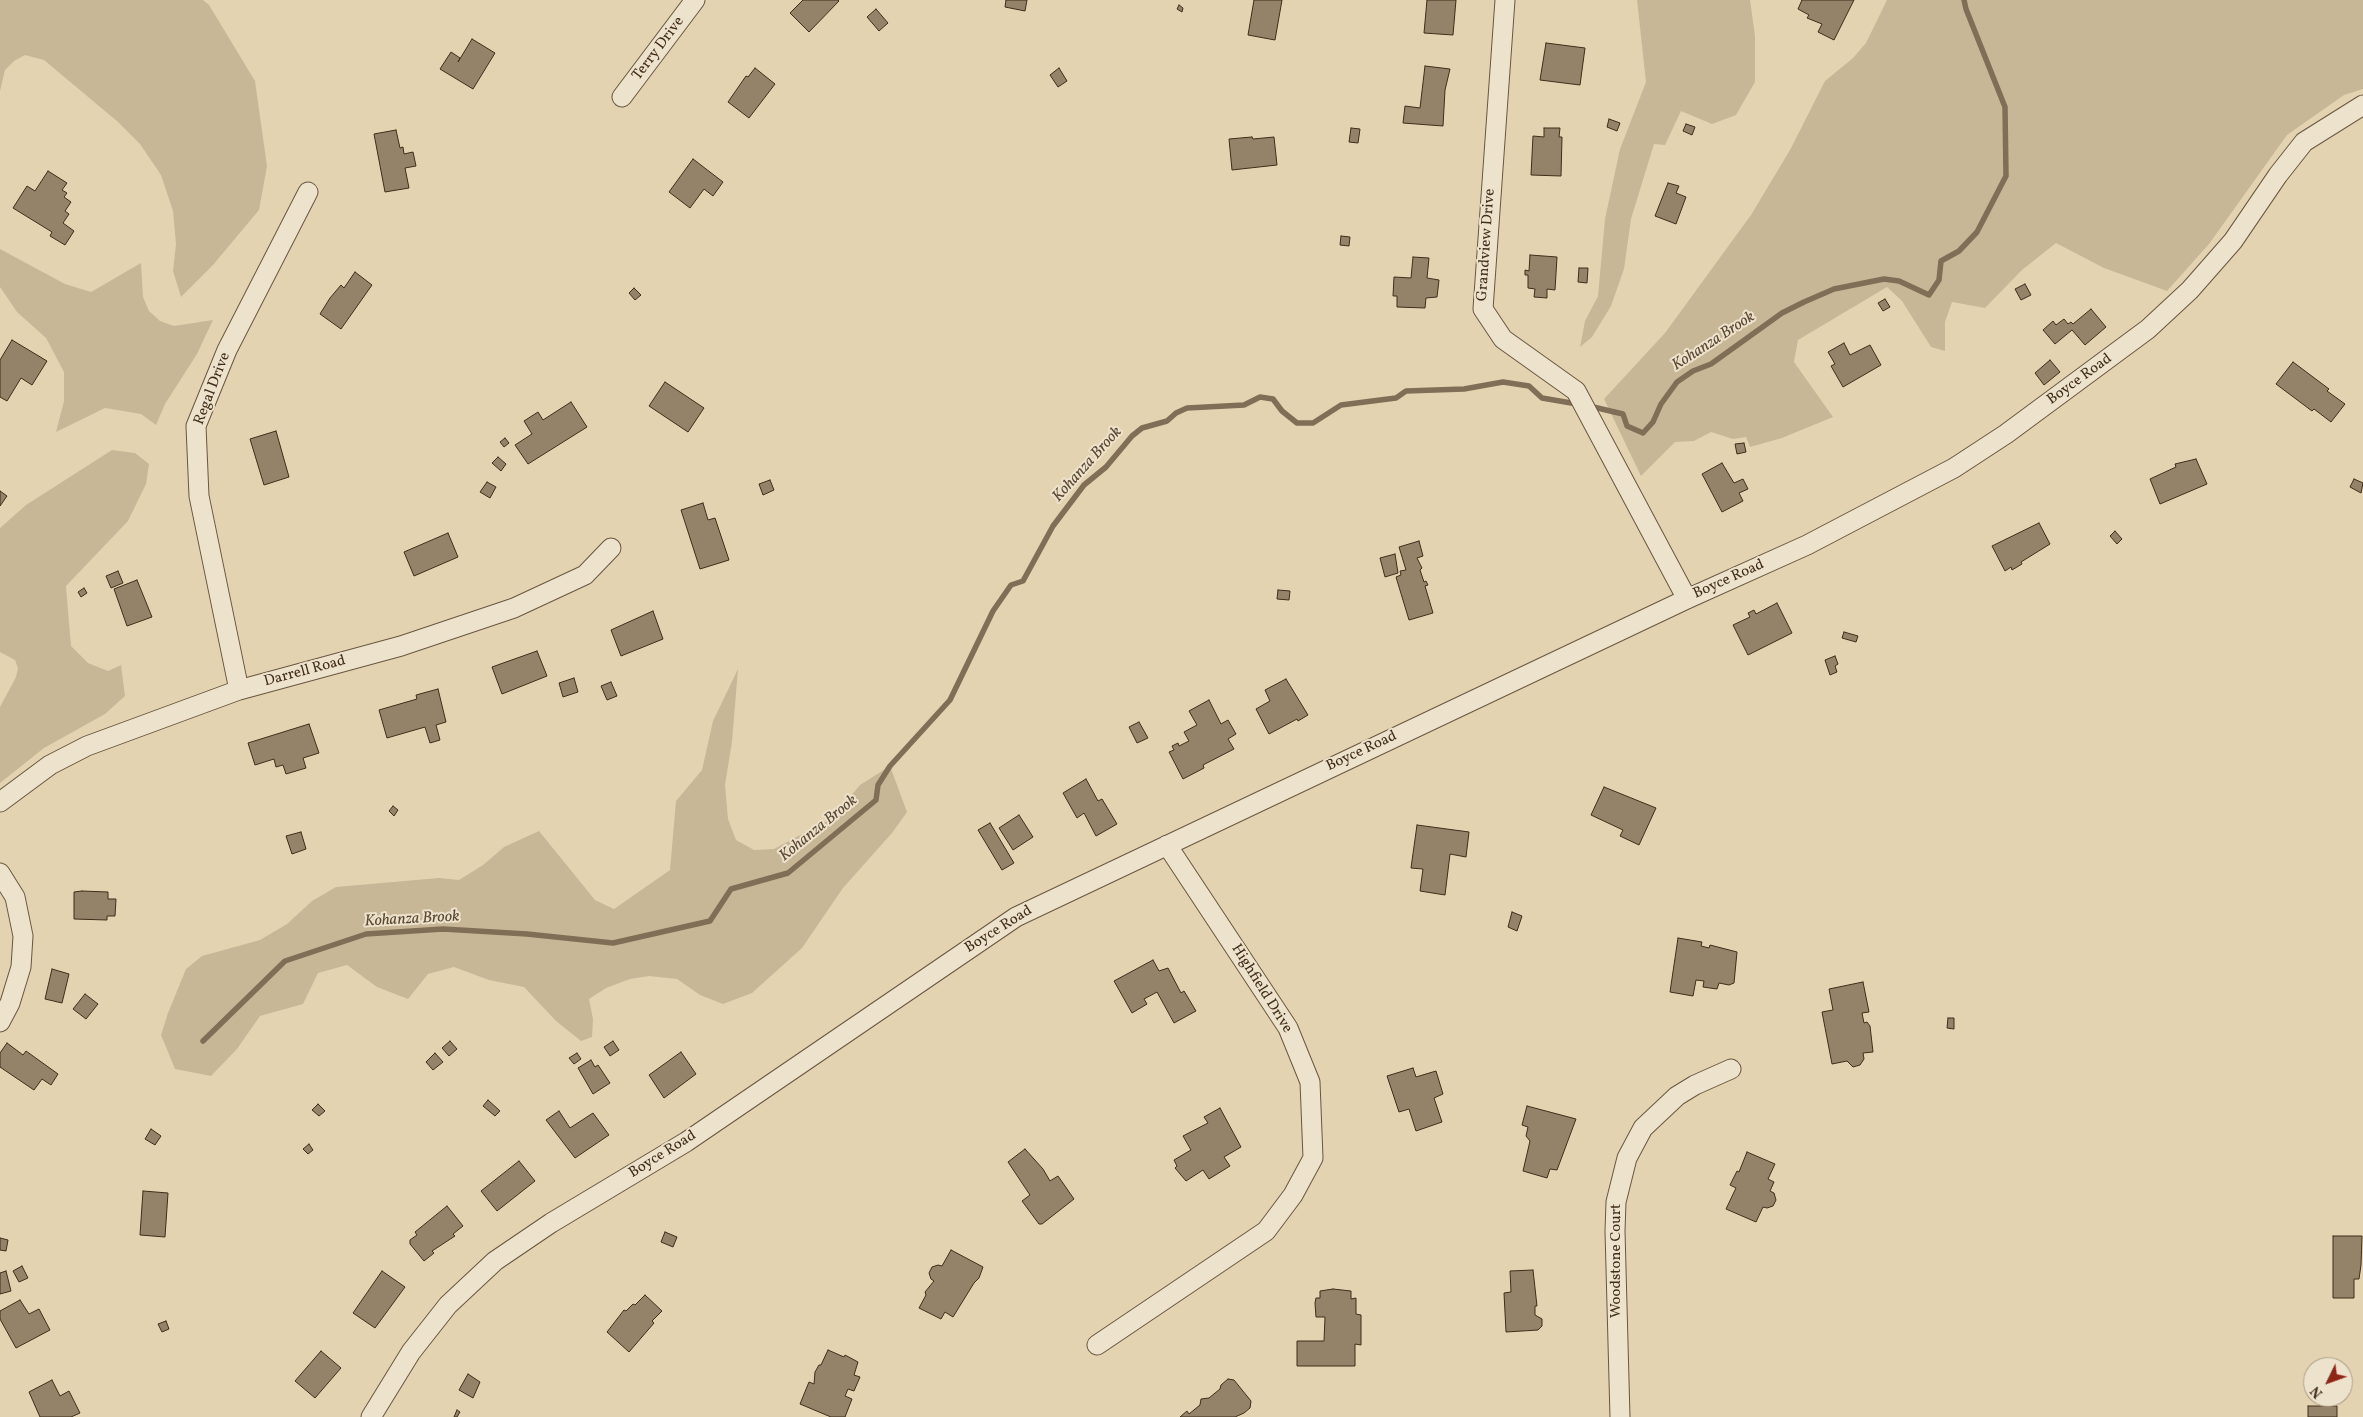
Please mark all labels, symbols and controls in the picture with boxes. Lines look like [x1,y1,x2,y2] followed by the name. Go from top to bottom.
[629,14,689,84] street label: Terry Drive
[1474,188,1500,302] street label: Grandview Drive
[1669,308,1759,376] water label: Kohanza Brook
[191,350,235,428] street label: Regal Drive
[2044,350,2116,410] street label: Boyce Road
[1049,423,1127,507] water label: Kohanza Brook
[1691,556,1767,604] street label: Boyce Road
[262,652,348,692] street label: Darrell Road
[1324,728,1400,776] street label: Boyce Road
[776,792,862,866] water label: Kohanza Brook
[962,902,1036,958] street label: Boyce Road
[364,908,460,932] water label: Kohanza Brook
[1226,941,1296,1037] street label: Highfield Drive
[626,1127,700,1183] street label: Boyce Road
[1608,1204,1626,1318] street label: Woodstone Court
[2303,1357,2353,1407] north arrow
[2307,1382,2328,1402] text: N

